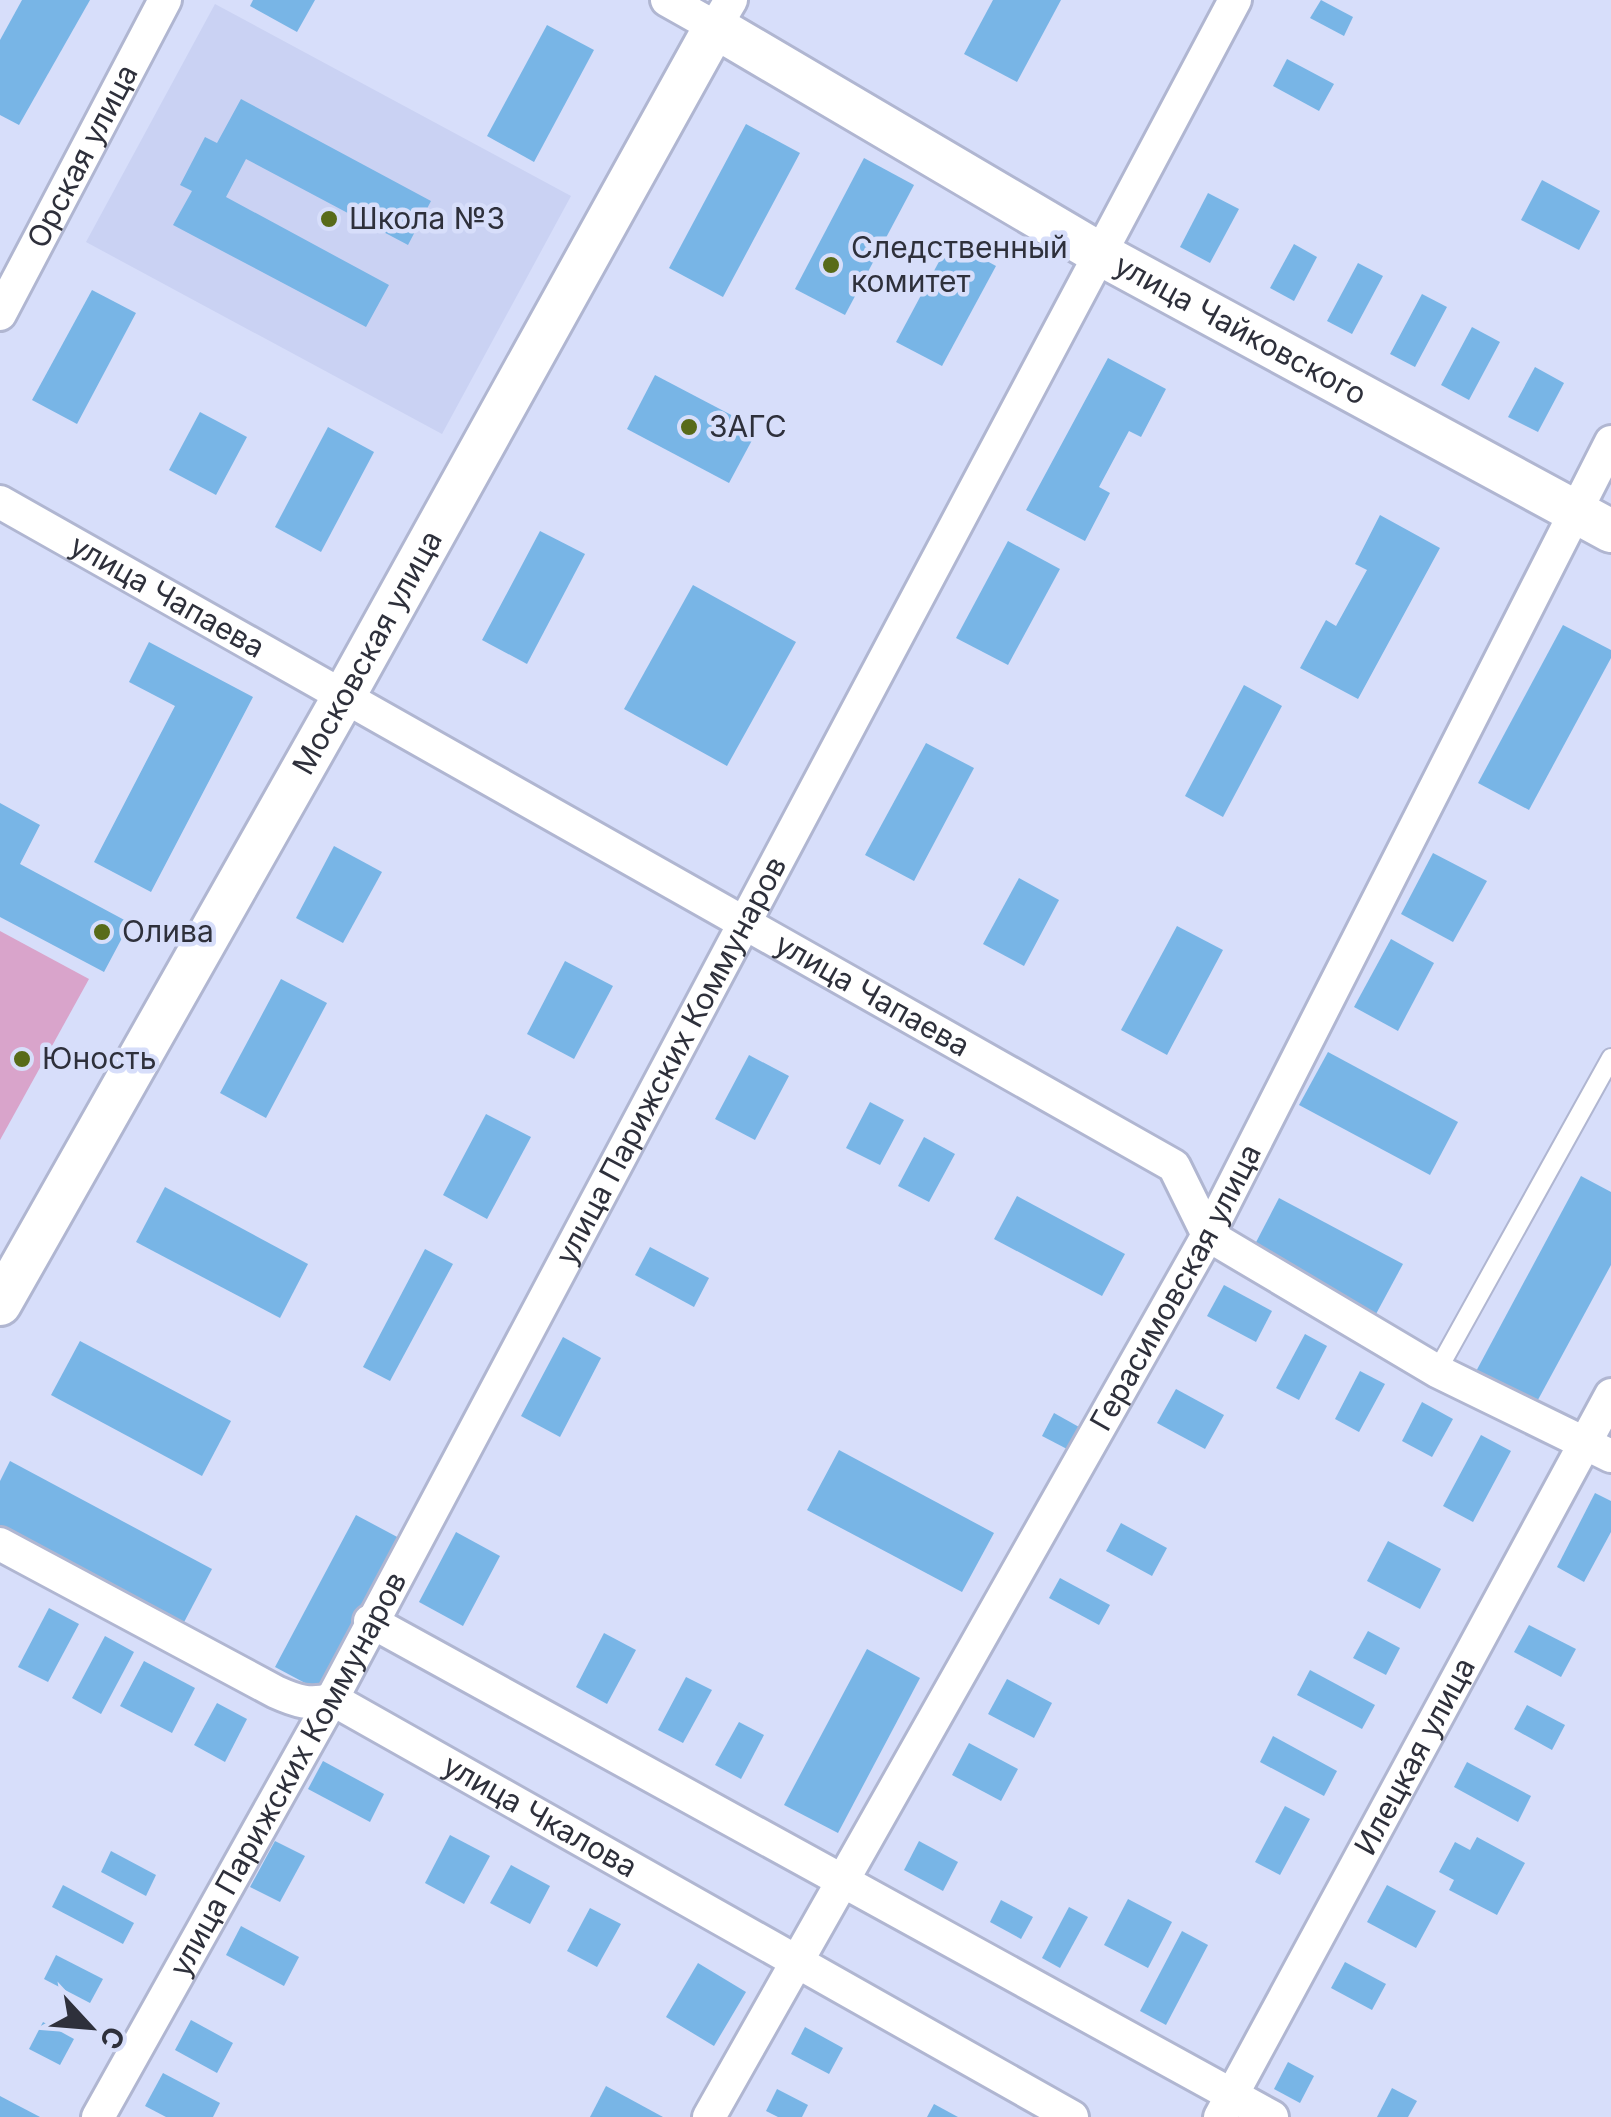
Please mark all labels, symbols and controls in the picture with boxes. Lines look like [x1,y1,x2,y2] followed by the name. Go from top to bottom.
[19,58,145,254] street label: Орская улица
[349,200,505,236] place label: Школа №3
[318,208,340,230] marker: Школа №3
[851,229,1068,299] place label: Следственный комитет
[1109,246,1373,412] street label: улица Чайковского
[820,254,842,276] marker: Следственный комитет
[709,408,787,444] place label: ЗАГС
[678,416,700,438] marker: ЗАГС
[284,524,449,780] street label: Московская улица
[64,526,271,665] street label: улица Чапаева
[547,850,793,1270] street label: улица Парижских Коммунаров
[122,913,214,949] place label: Олива
[91,921,113,943] marker: Олива
[769,925,976,1064] street label: улица Чапаева
[42,1040,157,1076] place label: Юность
[11,1048,33,1070] marker: Юность
[1082,1138,1268,1437] street label: Герасимовская улица
[161,1565,413,1982] street label: улица Парижских Коммунаров
[1346,1651,1482,1861] street label: Илецкая улица
[437,1747,644,1885] street label: улица Чкалова
[40,1977,140,2077] north arrow
[93,2021,132,2055] text: С

